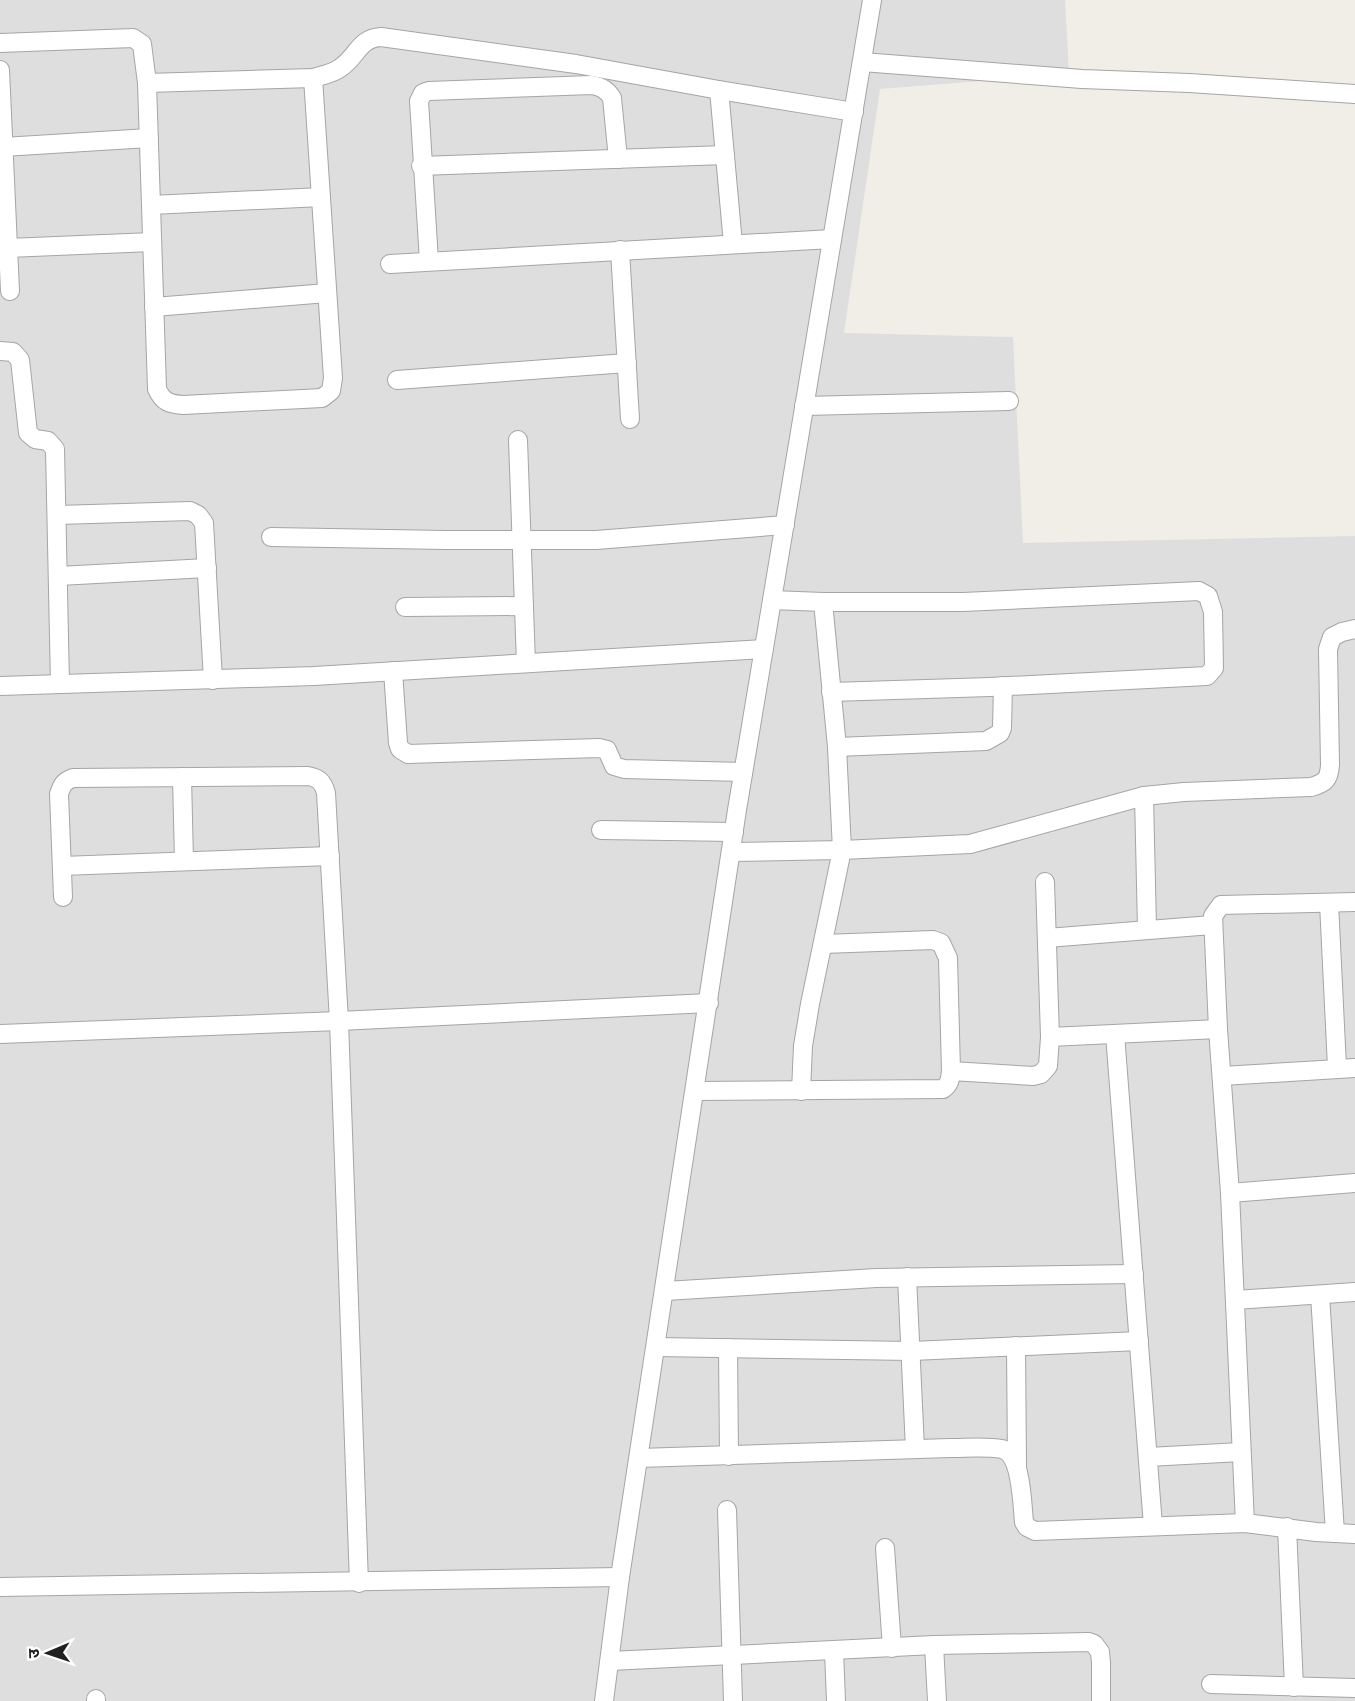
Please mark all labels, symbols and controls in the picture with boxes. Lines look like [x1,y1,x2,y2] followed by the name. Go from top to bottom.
[18,1623,78,1683] north arrow
[23,1648,45,1659] text: उ

